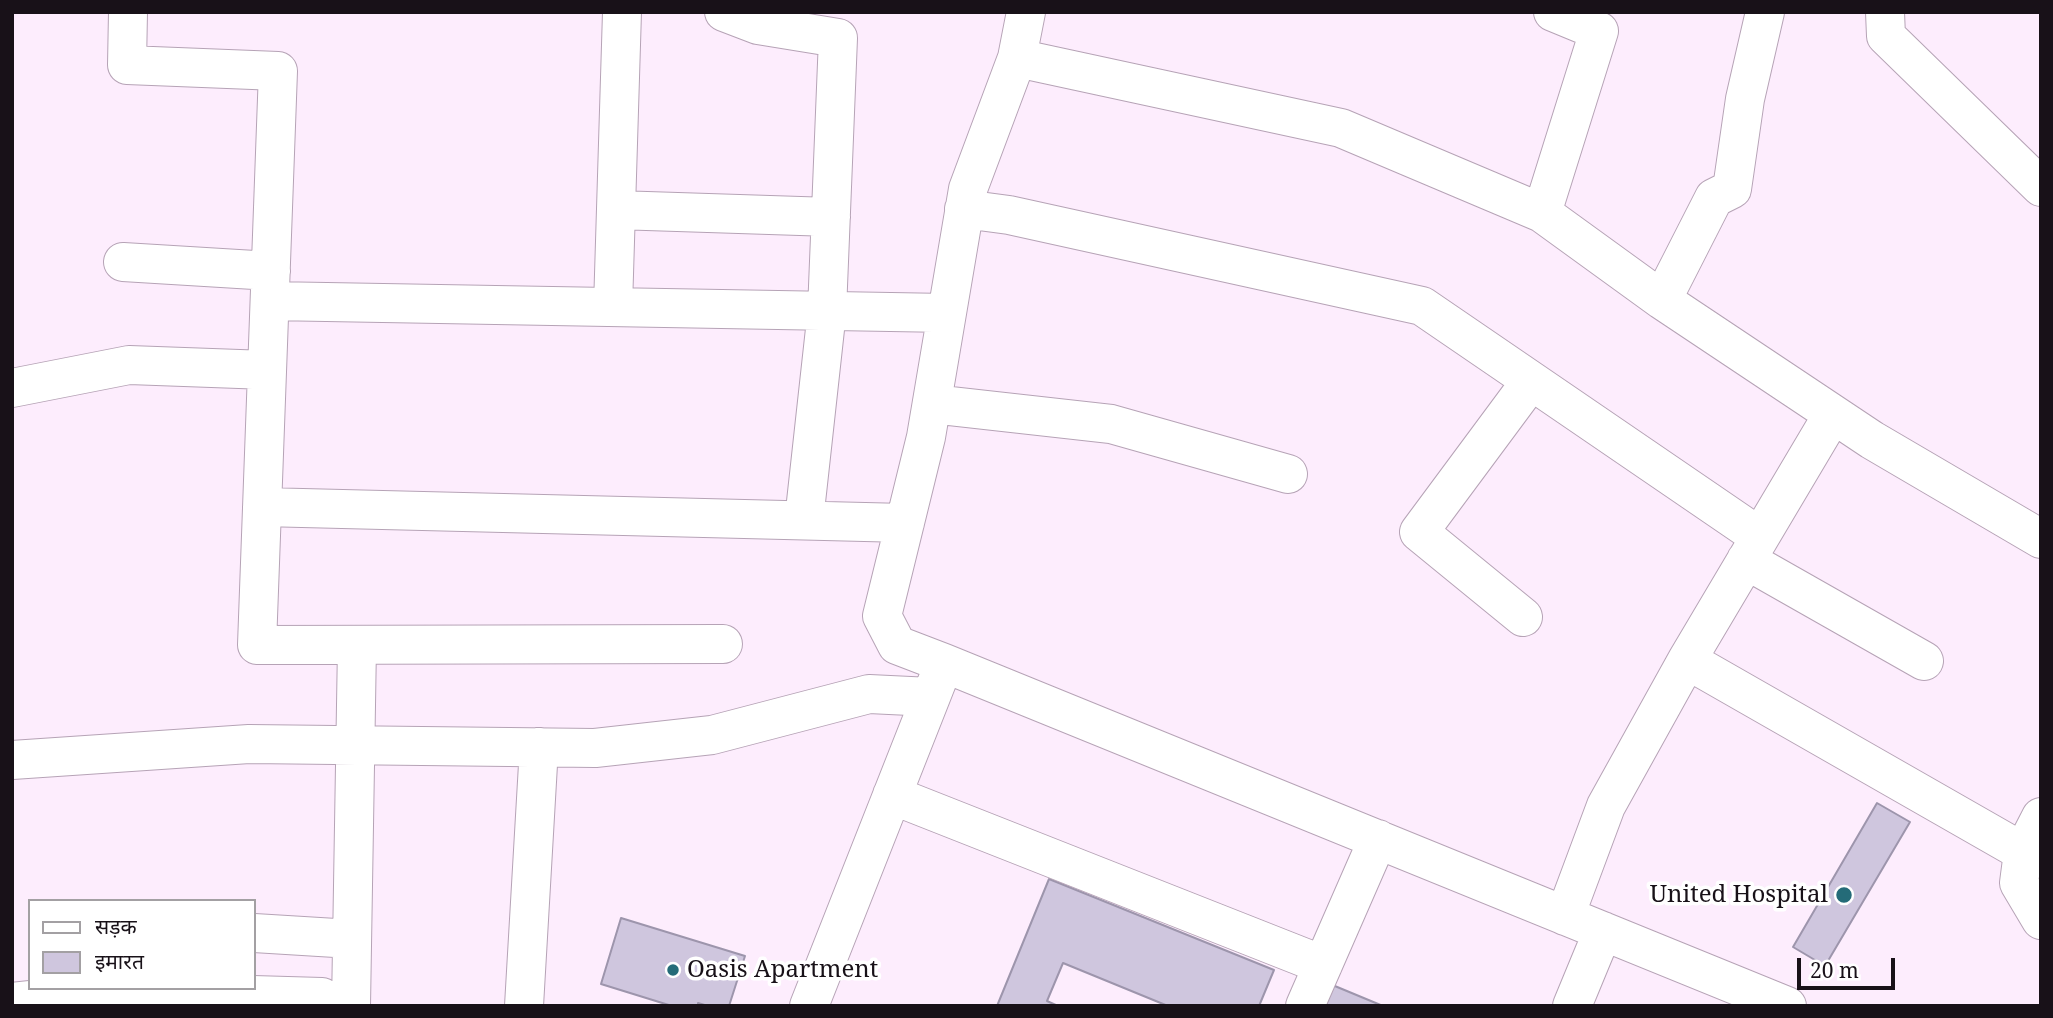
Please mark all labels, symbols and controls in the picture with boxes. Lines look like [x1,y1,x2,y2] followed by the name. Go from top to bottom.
[1650,881,1828,909] place label: United Hospital
[1834,885,1854,905] marker: United Hospital
[28,899,256,990] legend
[95,912,137,940] text: सड़क
[1801,944,1899,988] scale bar
[95,947,144,975] text: इमारत
[687,956,878,984] place label: Oasis Apartment
[1810,956,1859,984] text: 20 m
[665,962,681,978] marker: Oasis Apartment

